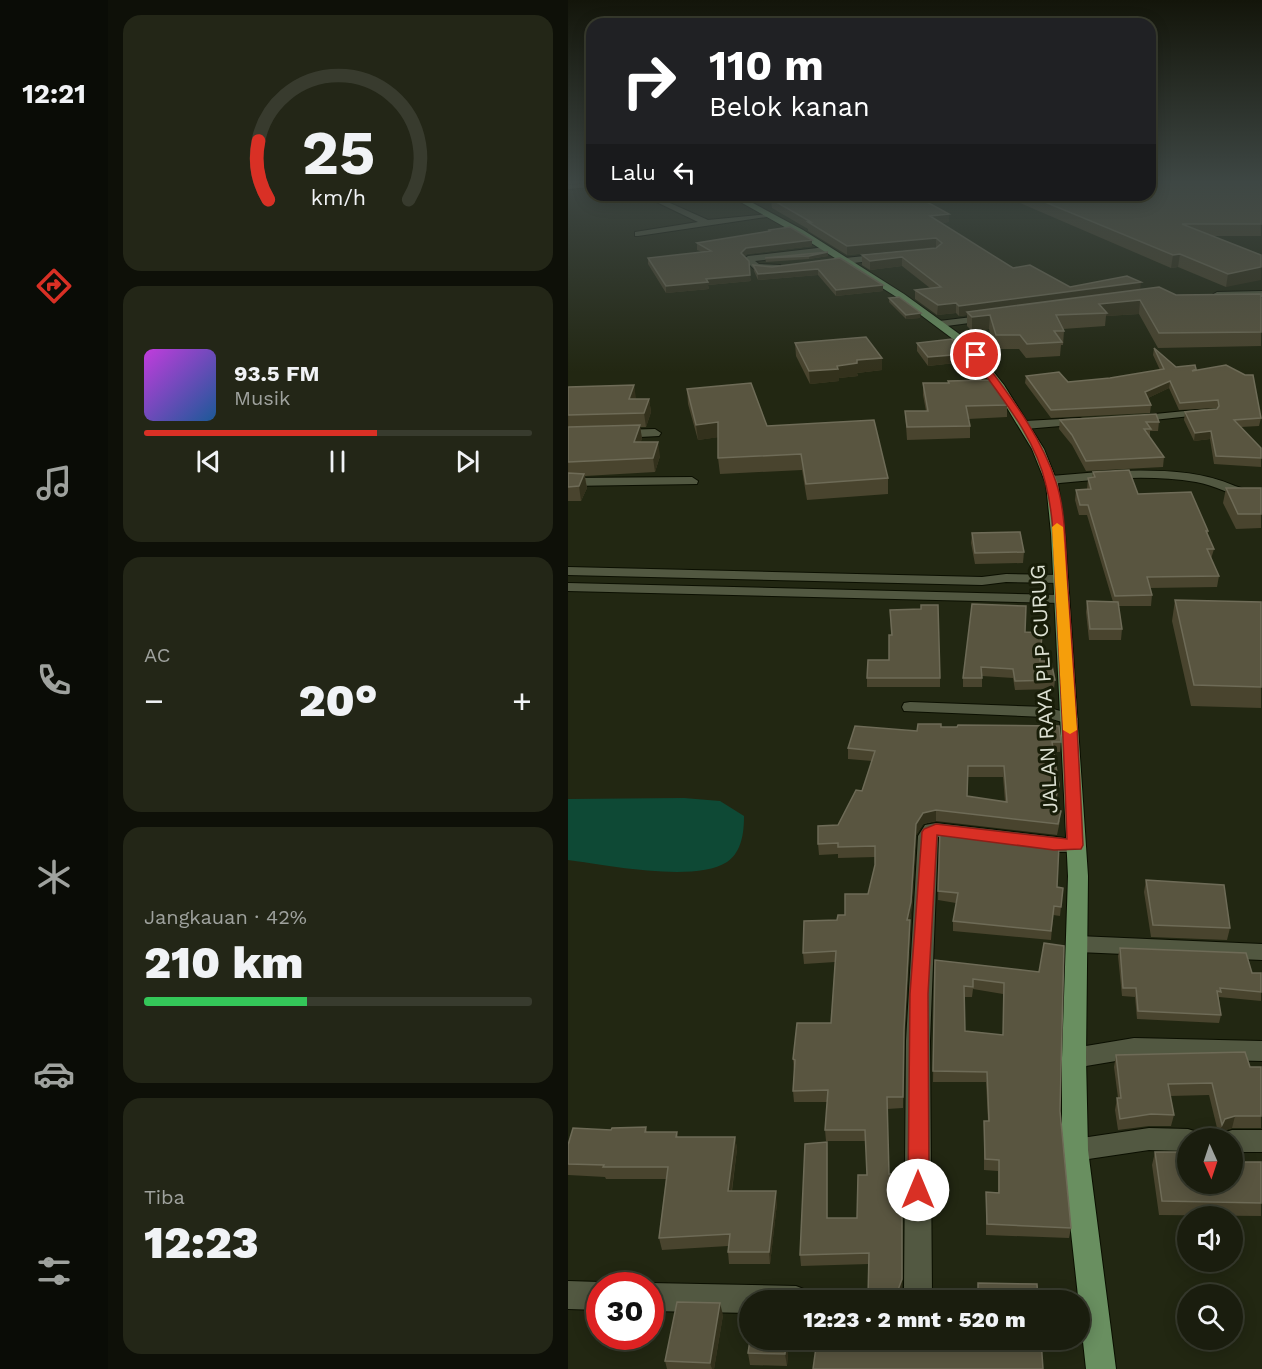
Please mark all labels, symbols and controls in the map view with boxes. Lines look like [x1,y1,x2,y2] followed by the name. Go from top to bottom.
[709,41,824,90] text: 110 m
[610,42,688,120] icon: right
[22,78,86,110] text: 12:21
[709,91,870,123] text: Belok kanan
[301,116,375,189] text: 25
[668,156,701,189] icon: left
[610,160,656,185] text: Lalu
[310,185,366,210] text: km/h
[33,265,75,307] icon: directions
[950,329,1001,380] pin
[959,338,992,371] icon: arrive
[234,361,319,386] text: 93.5 FM
[234,386,290,410] text: Musik
[192,445,225,478] icon: previous
[321,445,354,478] icon: pause
[451,445,484,478] icon: next
[33,462,75,504] icon: music
[1024,564,1063,814] street label: JALAN RAYA PLP CURUG
[144,643,170,667] text: AC
[33,659,75,701] icon: phone
[298,674,378,727] text: 20°
[144,681,164,720] text: −
[512,681,532,720] text: +
[33,856,75,898] icon: climate
[144,905,307,929] text: Jangkauan · 42%
[144,936,303,989] text: 210 km
[33,1053,75,1095] icon: car
[1177,1128,1243,1194] north arrow
[1177,1128,1243,1350] map controls
[886,1158,950,1222] position arrow
[144,1185,185,1209] text: Tiba
[1177,1206,1243,1272] button: sound
[144,1216,259,1269] text: 12:23
[33,1250,75,1292] icon: filters
[586,1272,664,1350] speed limit sign: 30
[1177,1284,1243,1350] button: search
[803,1307,1026,1332] text: 12:23 · 2 mnt · 520 m

